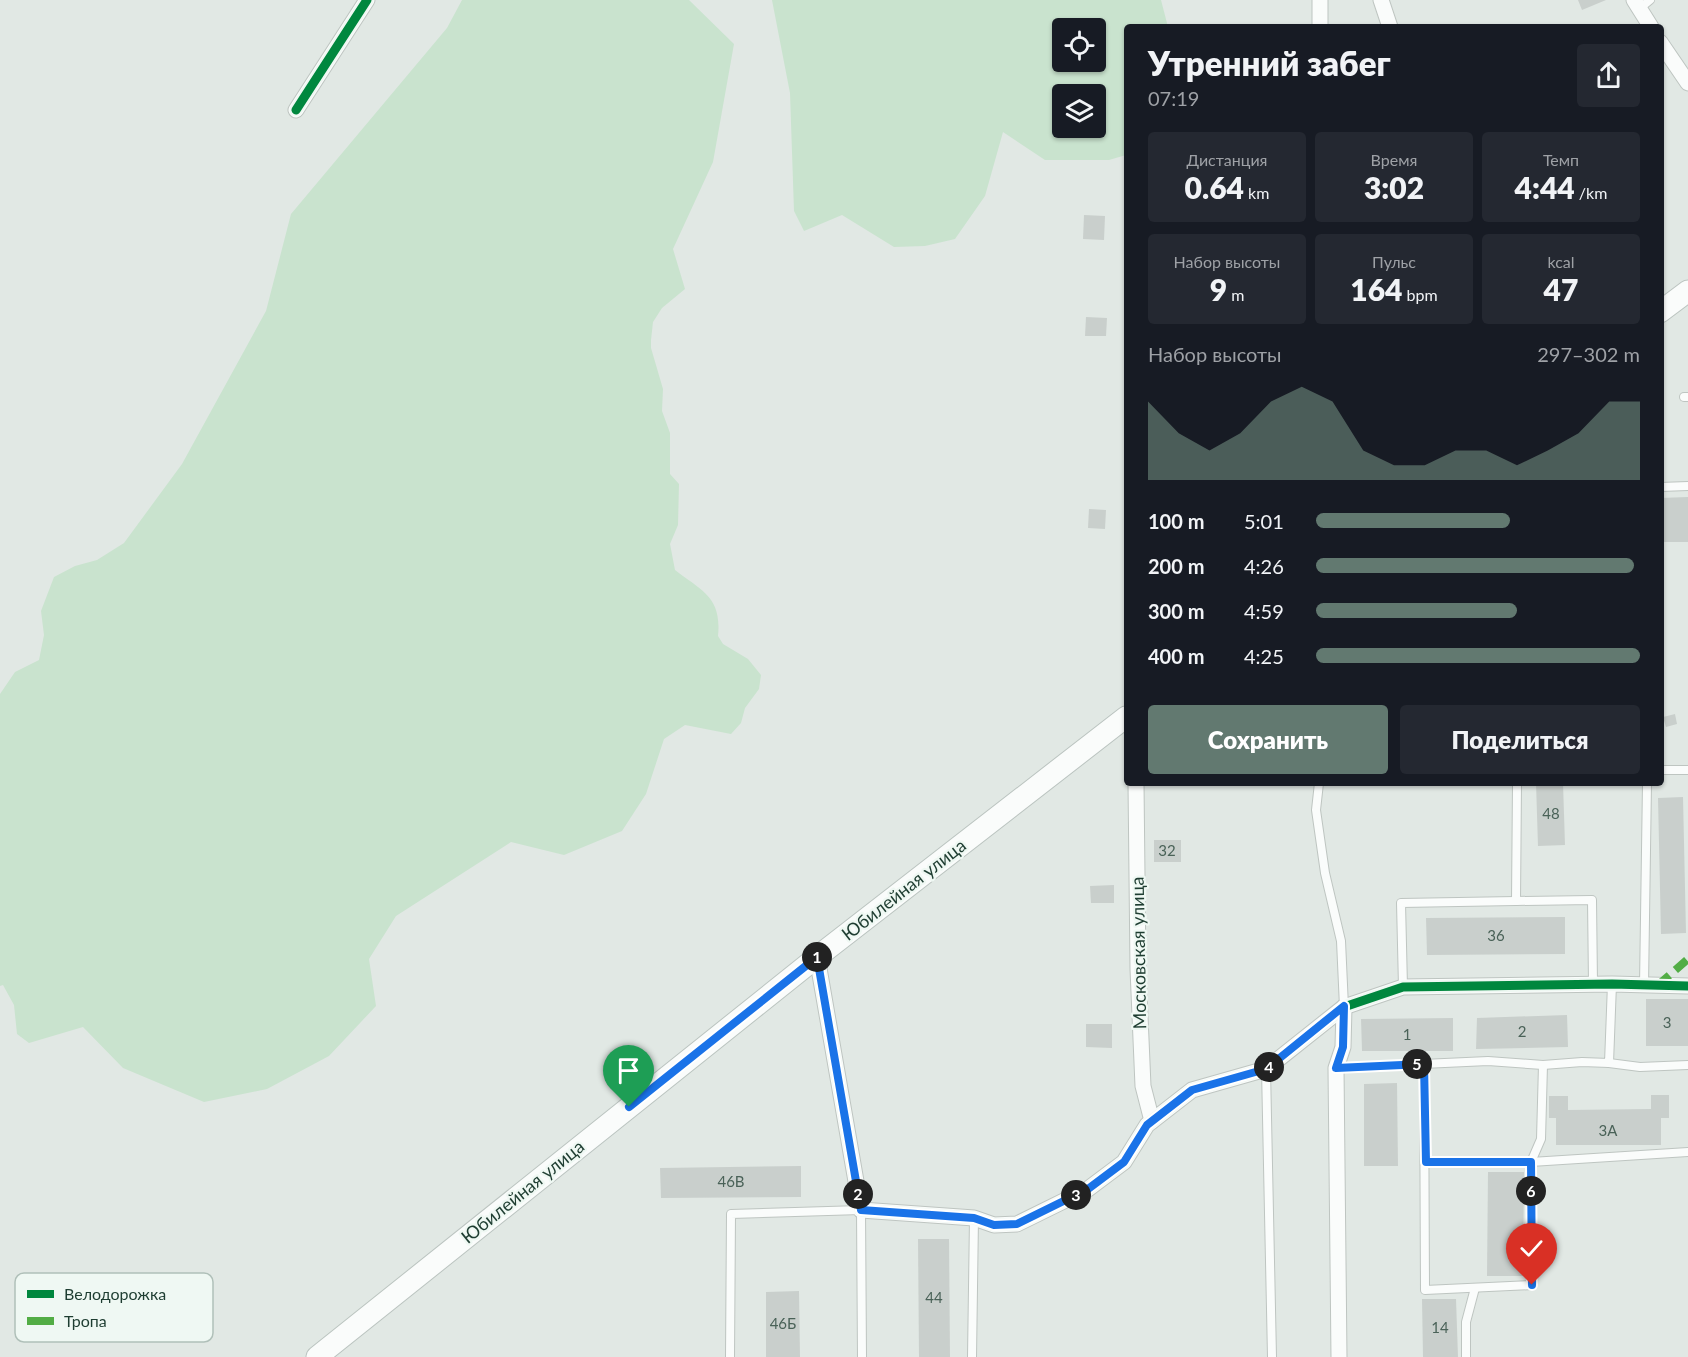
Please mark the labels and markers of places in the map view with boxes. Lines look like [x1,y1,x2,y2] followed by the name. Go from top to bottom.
[802,942,832,972] pin: 1
[603,1045,654,1107] pin
[1402,1049,1432,1079] pin: 5
[1254,1052,1284,1082] pin: 4
[1516,1176,1546,1206] pin: 6
[843,1179,873,1209] pin: 2
[1061,1180,1091,1210] pin: 3
[1506,1223,1557,1285] pin

